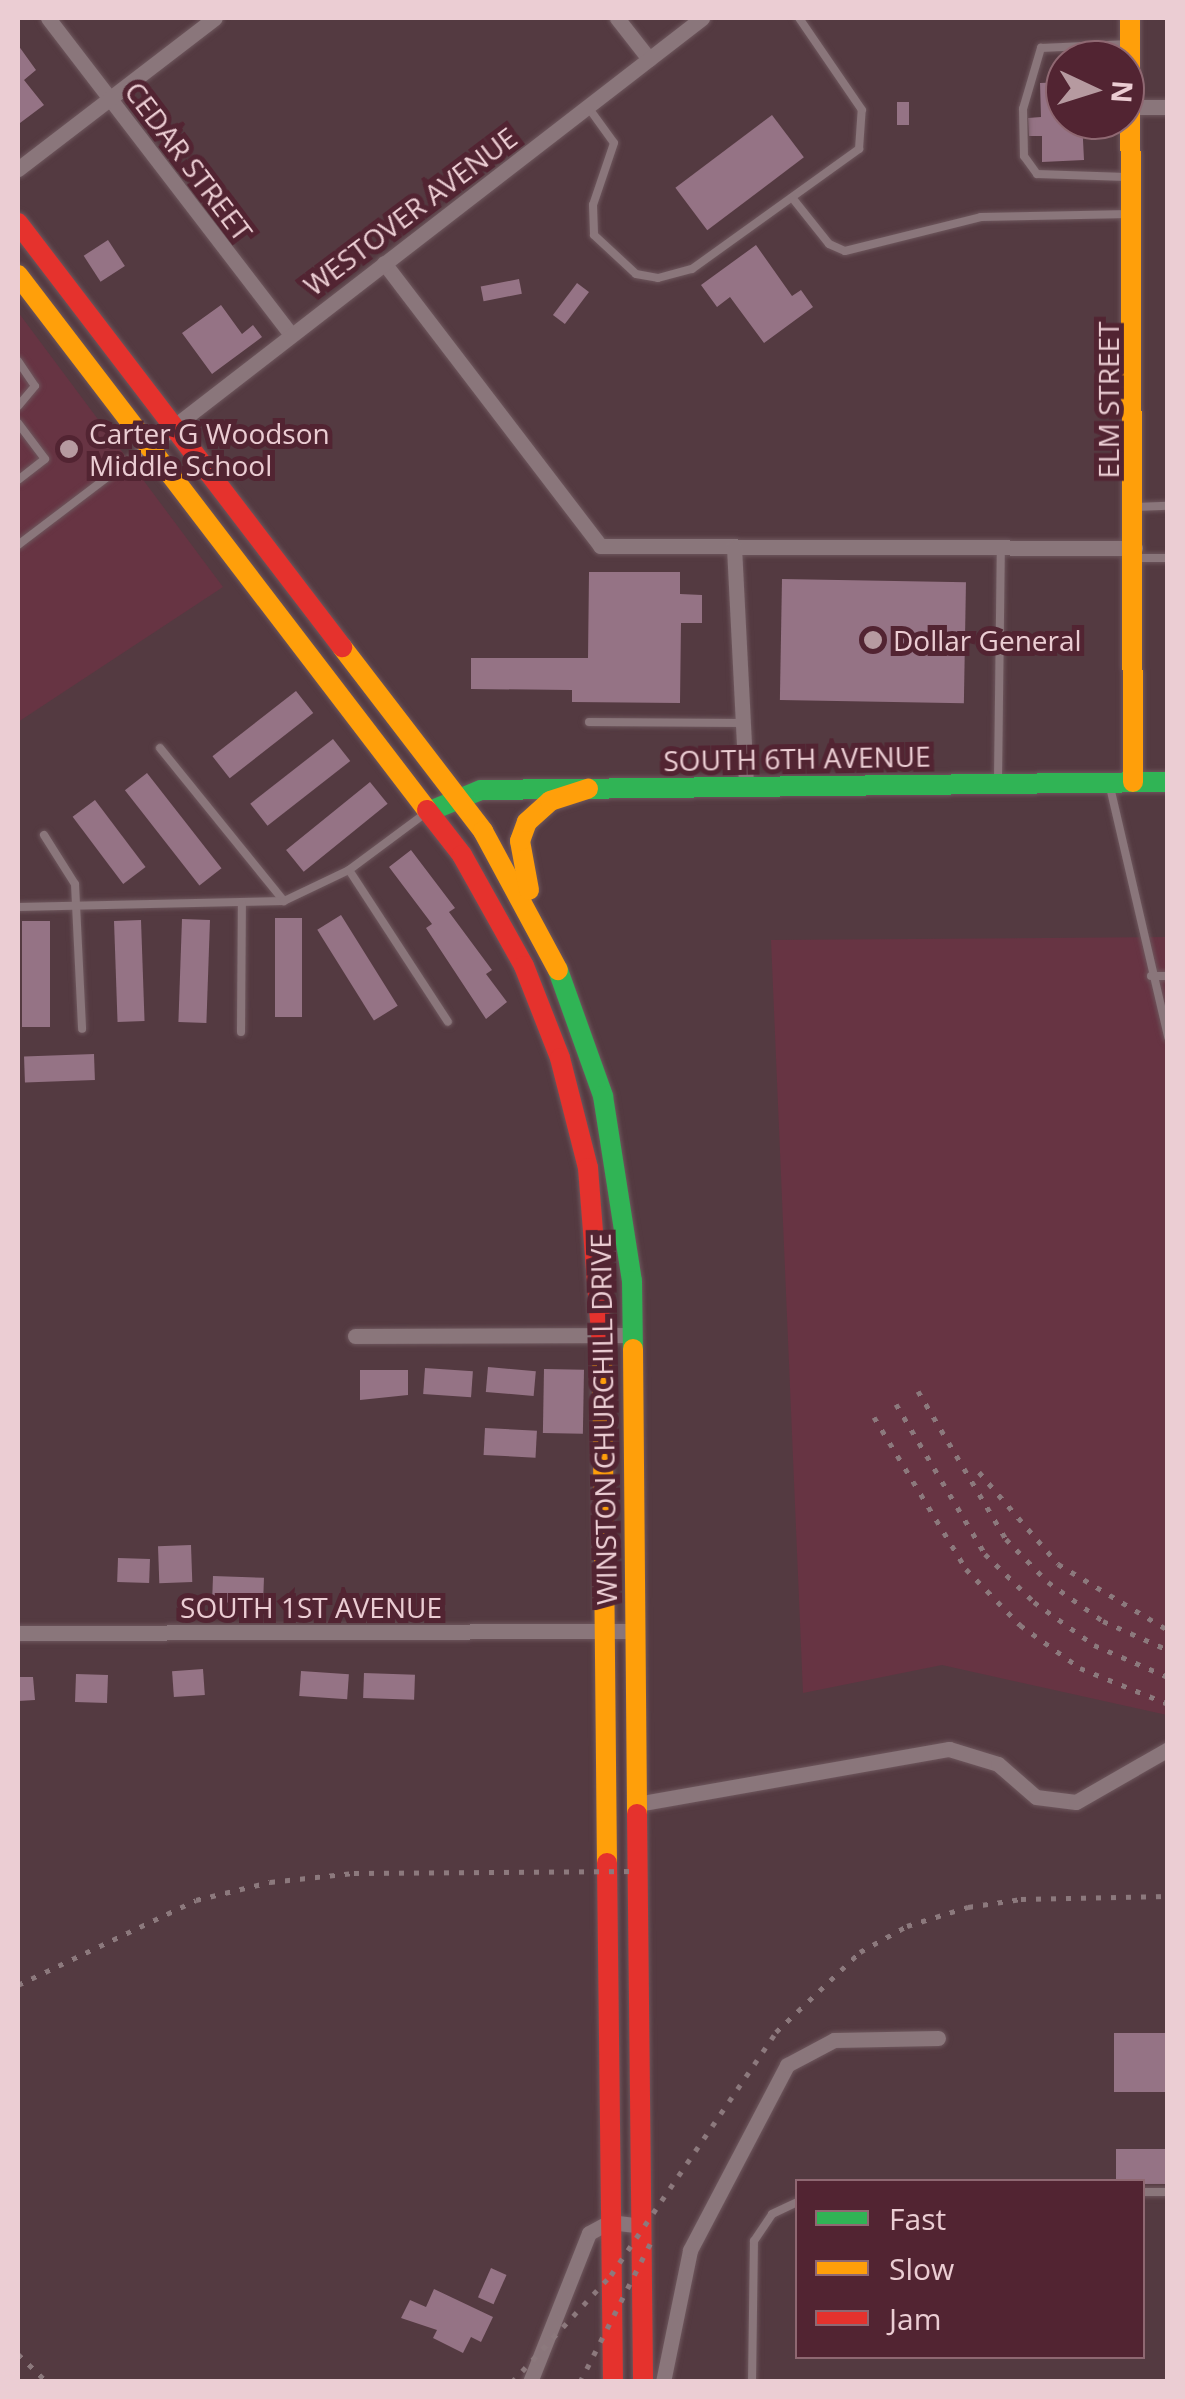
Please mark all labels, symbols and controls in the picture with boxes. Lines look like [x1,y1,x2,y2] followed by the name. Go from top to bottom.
[1045,40,1145,140] north arrow
[118,75,260,247] street label: CEDAR STREET
[1103,79,1143,105] text: N
[297,120,523,302] street label: WESTOVER AVENUE
[1091,321,1125,479] street label: ELM STREET
[89,416,330,482] place label: Carter G Woodson Middle School
[58,438,80,460] marker: Carter G Woodson Middle School
[893,623,1082,657] place label: Dollar General
[862,629,884,651] marker: Dollar General
[663,739,931,777] street label: SOUTH 6TH AVENUE
[583,1233,623,1605] street label: WINSTON CHURCHILL DRIVE
[180,1590,442,1624] street label: SOUTH 1ST AVENUE
[795,2179,1145,2359] legend
[889,2198,946,2239] text: Fast
[889,2248,954,2289] text: Slow
[889,2298,942,2339] text: Jam

